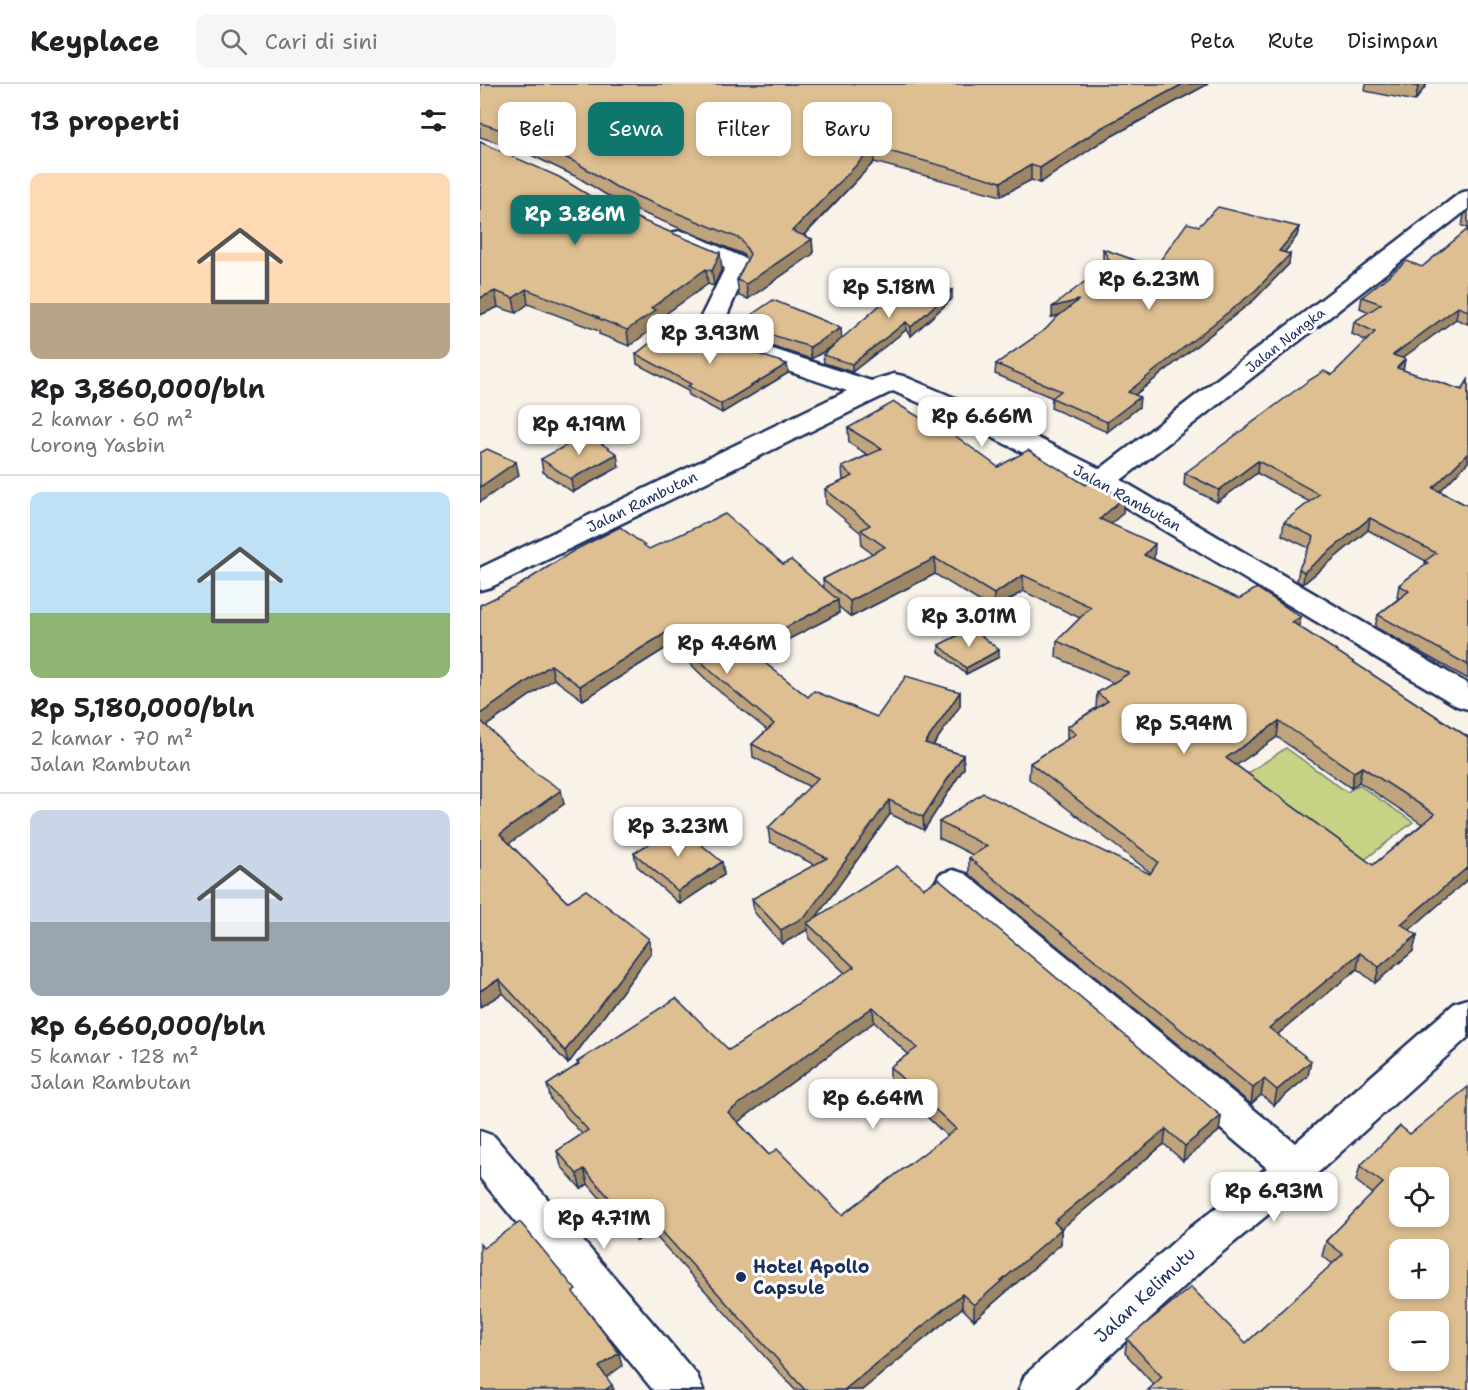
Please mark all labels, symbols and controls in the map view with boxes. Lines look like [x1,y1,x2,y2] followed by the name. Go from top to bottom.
[196,14,616,68] search box
[30,22,160,60] text: Keyplace
[217,25,250,58] icon: search
[265,27,378,56] text: Cari di sini
[1190,27,1235,55] text: Peta
[1268,27,1314,55] text: Rute
[1347,27,1438,55] text: Disimpan
[498,102,576,156] chip: Beli
[588,102,684,156] chip: Sewa
[696,102,791,156] chip: Filter
[803,102,892,156] chip: Baru
[30,103,180,138] text: 13 properti
[417,104,450,137] icon: filters
[513,195,637,246] pin: Rp 3.86M
[525,201,625,227] text: Rp 3.86M
[186,212,294,320] icon: home
[1087,260,1211,311] pin: Rp 6.23M
[1099,266,1199,292] text: Rp 6.23M
[827,268,951,319] pin: Rp 5.18M
[843,274,935,300] text: Rp 5.18M
[1242,303,1328,377] street label: Jalan Nangka
[648,314,772,365] pin: Rp 3.93M
[661,320,759,346] text: Rp 3.93M
[30,371,265,406] text: Rp 3,860,000/bln
[920,397,1044,448] pin: Rp 6.66M
[931,403,1033,429] text: Rp 6.66M
[517,405,641,456] pin: Rp 4.19M
[30,406,193,432] text: 2 kamar · 60 m²
[532,411,626,437] text: Rp 4.19M
[30,432,165,458] text: Lorong Yasbin
[1069,460,1185,536] street label: Jalan Rambutan
[583,467,701,537] street label: Jalan Rambutan
[186,531,294,639] icon: home
[907,597,1031,648] pin: Rp 3.01M
[921,603,1017,629] text: Rp 3.01M
[665,624,789,675] pin: Rp 4.46M
[677,630,777,656] text: Rp 4.46M
[30,690,254,725] text: Rp 5,180,000/bln
[1122,704,1246,755] pin: Rp 5.94M
[1136,710,1232,736] text: Rp 5.94M
[30,725,193,751] text: 2 kamar · 70 m²
[30,751,191,777] text: Jalan Rambutan
[616,807,740,858] pin: Rp 3.23M
[628,813,728,839] text: Rp 3.23M
[186,849,294,957] icon: home
[30,1008,265,1043] text: Rp 6,660,000/bln
[30,1043,198,1069] text: 5 kamar · 128 m²
[30,1069,191,1095] text: Jalan Rambutan
[811,1079,935,1130] pin: Rp 6.64M
[823,1085,924,1111] text: Rp 6.64M
[1389,1167,1449,1371] map controls
[1389,1167,1449,1227] button: locate
[1212,1172,1336,1223] pin: Rp 6.93M
[1225,1178,1323,1204] text: Rp 6.93M
[542,1199,666,1250] pin: Rp 4.71M
[558,1205,650,1231] text: Rp 4.71M
[1389,1239,1449,1299] button: +
[1089,1242,1201,1348] street label: Jalan Kelimutu
[753,1255,869,1300] place label: Hotel Apollo Capsule
[734,1270,748,1284] marker: Hotel Apollo Capsule
[1389,1311,1449,1371] button: −

